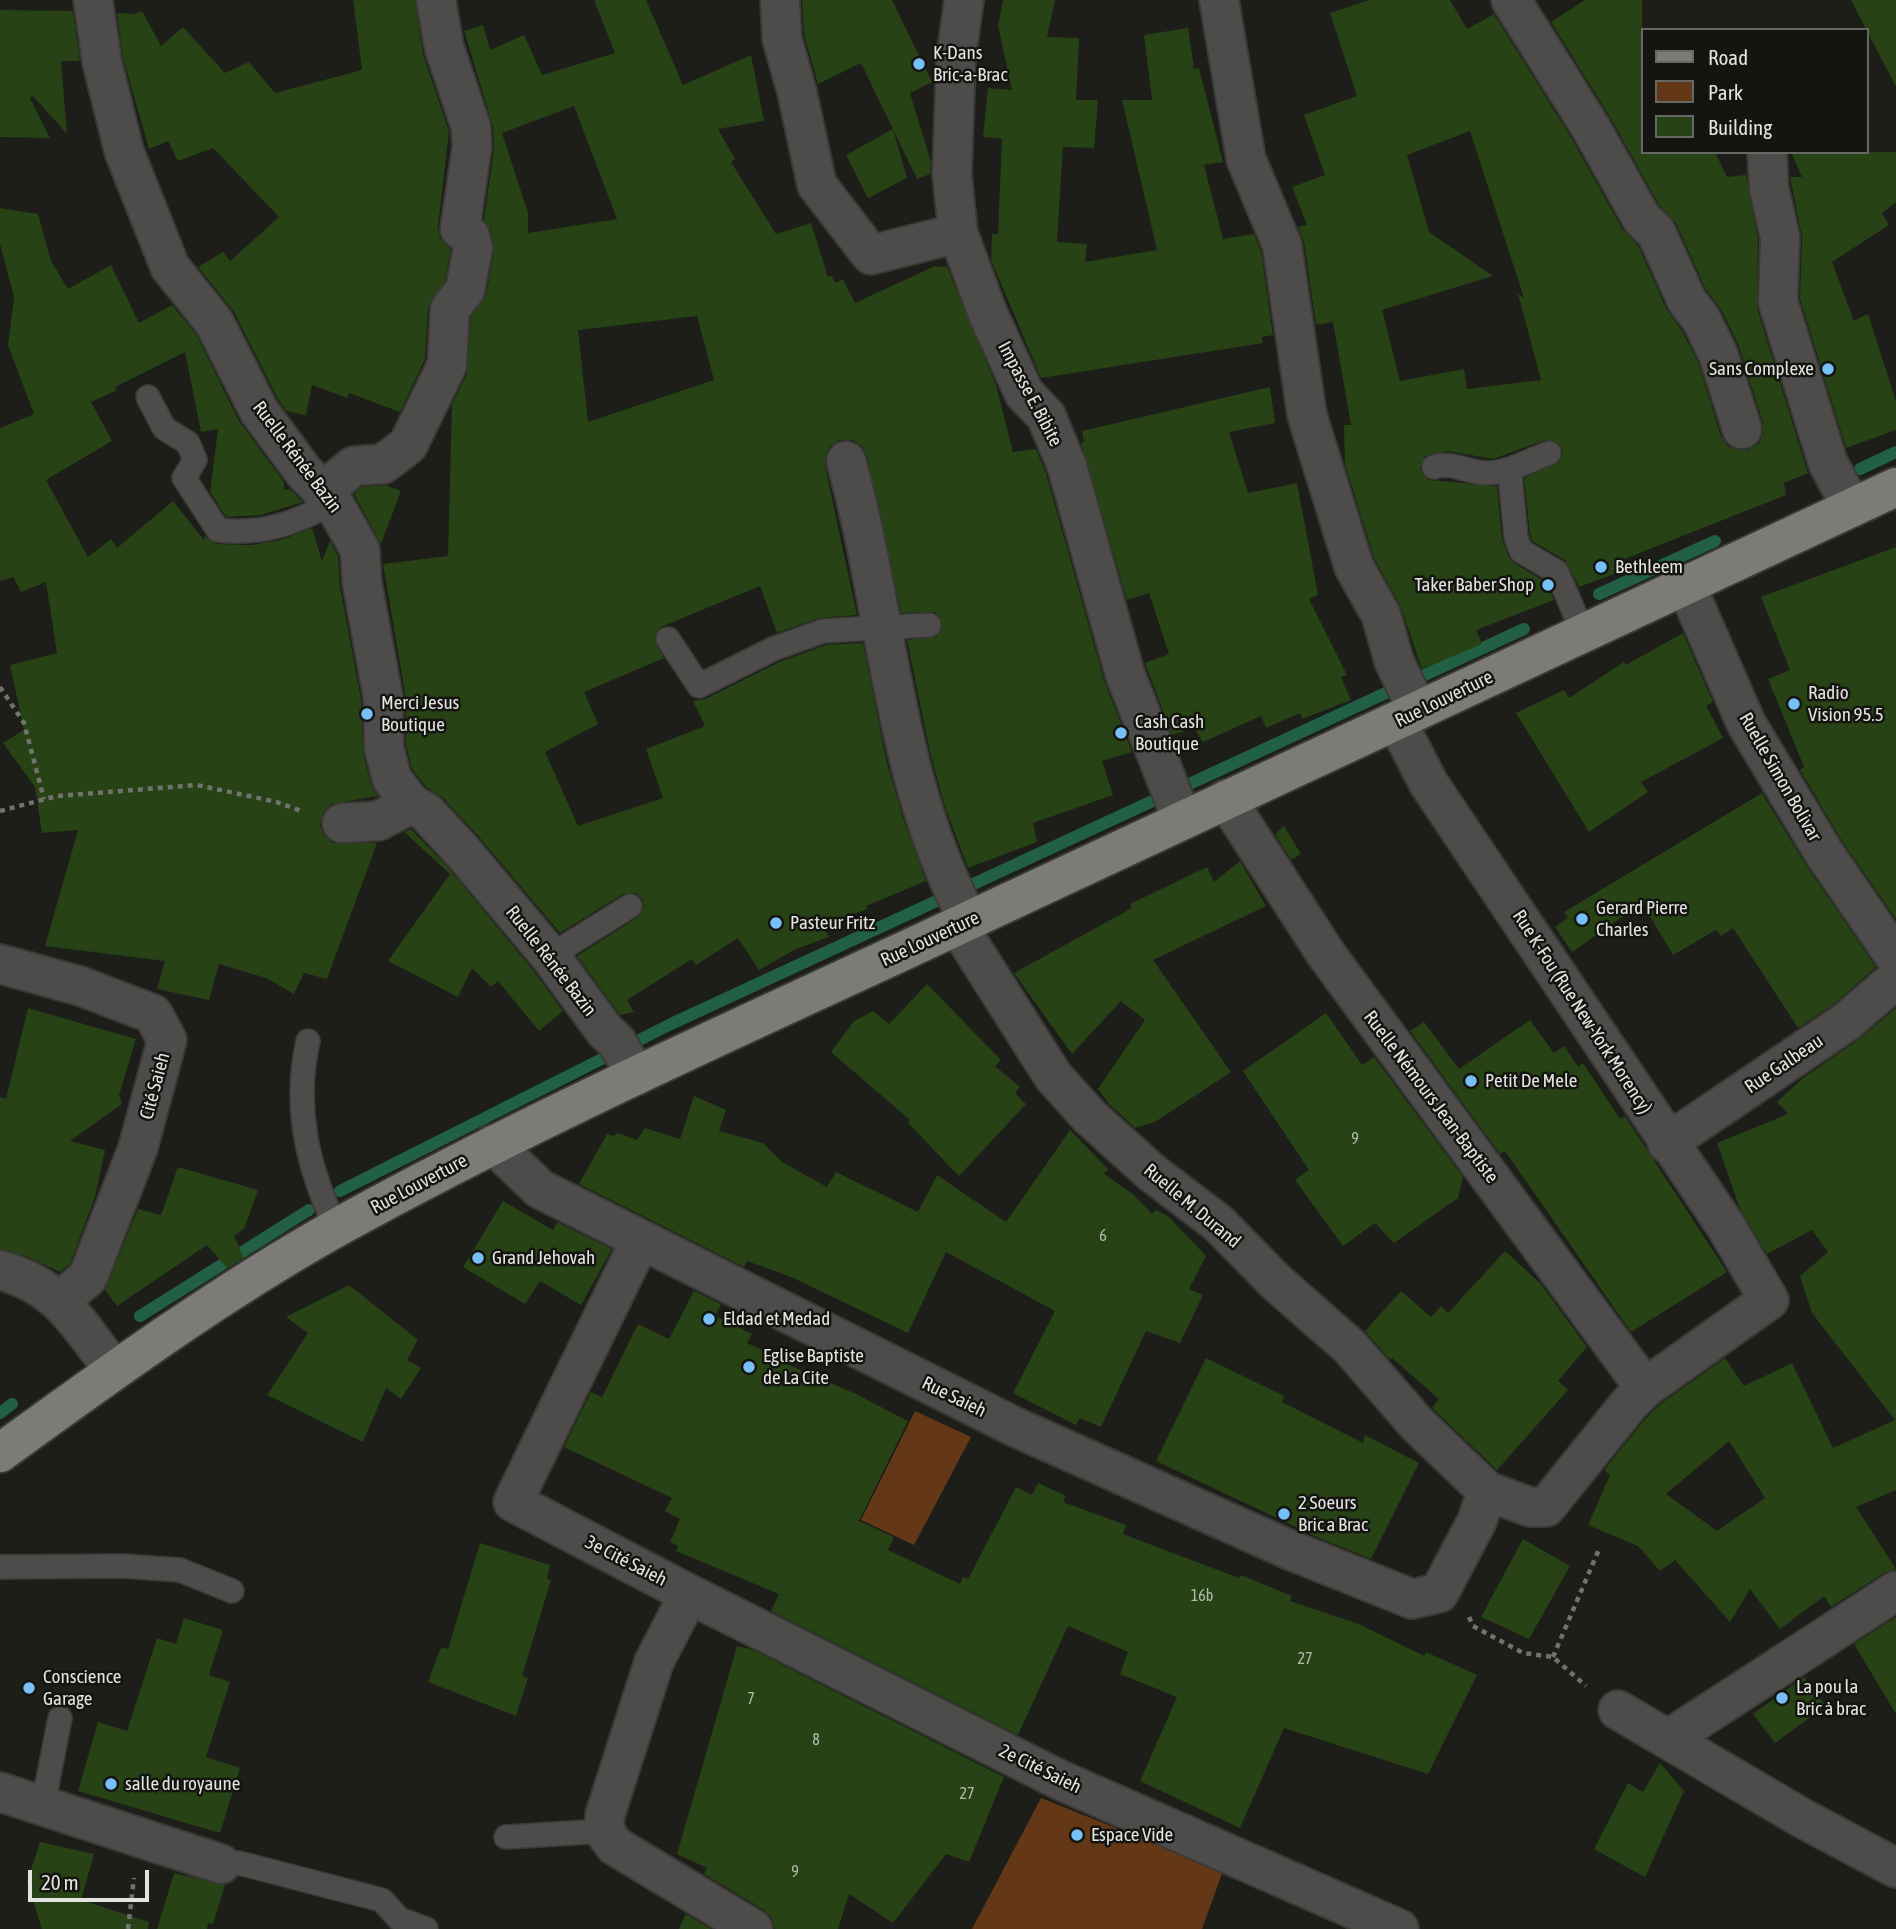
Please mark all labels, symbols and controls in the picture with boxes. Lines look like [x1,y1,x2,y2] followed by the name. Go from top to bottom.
[1640,28,1868,154] legend
[933,42,1007,86] place label: K-Dans Bric-a-Brac
[1708,45,1748,69] text: Road
[911,56,927,72] marker: K-Dans Bric-a-Brac
[1708,80,1743,104] text: Park
[1708,115,1772,139] text: Building
[993,338,1067,450] street label: Impasse E. Bibite
[1709,358,1814,380] place label: Sans Complexe
[1820,361,1836,377] marker: Sans Complexe
[248,397,346,517] street label: Ruelle Rénée Bazin
[1615,556,1683,578] place label: Bethleem
[1593,559,1609,575] marker: Bethleem
[1415,574,1534,596] place label: Taker Baber Shop
[1540,577,1556,593] marker: Taker Baber Shop
[1391,666,1497,732] street label: Rue Louverture
[1808,682,1884,726] place label: Radio Vision 95.5
[381,692,459,736] place label: Merci Jesus Boutique
[1786,696,1802,712] marker: Radio Vision 95.5
[359,706,375,722] marker: Merci Jesus Boutique
[1734,709,1826,845] street label: Ruelle Simon Bolivar
[1135,711,1204,755] place label: Cash Cash Boutique
[1113,725,1129,741] marker: Cash Cash Boutique
[1596,897,1688,941] place label: Gerard Pierre Charles
[501,901,601,1021] street label: Ruelle Rénée Bazin
[877,906,983,972] street label: Rue Louverture
[1508,906,1656,1118] street label: Rue K-Fou (Rue New-York Morency)
[1574,911,1590,927] marker: Gerard Pierre Charles
[790,912,875,934] place label: Pasteur Fritz
[768,915,784,931] marker: Pasteur Fritz
[1359,1006,1503,1188] street label: Ruelle Némours Jean-Baptiste
[1741,1030,1827,1098] street label: Rue Galbeau
[135,1050,175,1122] street label: Cité Saieh
[1485,1070,1577,1092] place label: Petit De Mele
[1463,1073,1479,1089] marker: Petit De Mele
[1351,1129,1359,1149] house number: 9
[367,1149,471,1219] street label: Rue Louverture
[1139,1159,1245,1253] street label: Ruelle M. Durand
[1099,1226,1107,1246] house number: 6
[492,1247,595,1269] place label: Grand Jehovah
[470,1250,486,1266] marker: Grand Jehovah
[723,1308,830,1330] place label: Eldad et Medad
[701,1311,717,1327] marker: Eldad et Medad
[763,1345,864,1389] place label: Eglise Baptiste de La Cite
[741,1359,757,1375] marker: Eglise Baptiste de La Cite
[918,1372,990,1422] street label: Rue Saieh
[1298,1492,1368,1536] place label: 2 Soeurs Bric a Brac
[1276,1506,1292,1522] marker: 2 Soeurs Bric a Brac
[581,1531,671,1591] street label: 3e Cité Saieh
[1191,1586,1213,1606] house number: 16b
[1297,1649,1313,1669] house number: 27
[43,1666,121,1710] place label: Conscience Garage
[1796,1676,1866,1720] place label: La pou la Bric à brac
[21,1680,37,1696] marker: Conscience Garage
[747,1689,755,1709] house number: 7
[1774,1690,1790,1706] marker: La pou la Bric à brac
[812,1730,820,1750] house number: 8
[995,1739,1085,1799] street label: 2e Cité Saieh
[125,1773,240,1795] place label: salle du royaune
[103,1776,119,1792] marker: salle du royaune
[959,1784,975,1804] house number: 27
[1091,1824,1173,1846] place label: Espace Vide
[1069,1827,1085,1843] marker: Espace Vide
[32,1856,152,1900] scale bar
[791,1862,799,1882] house number: 9
[41,1870,79,1894] text: 20 m

